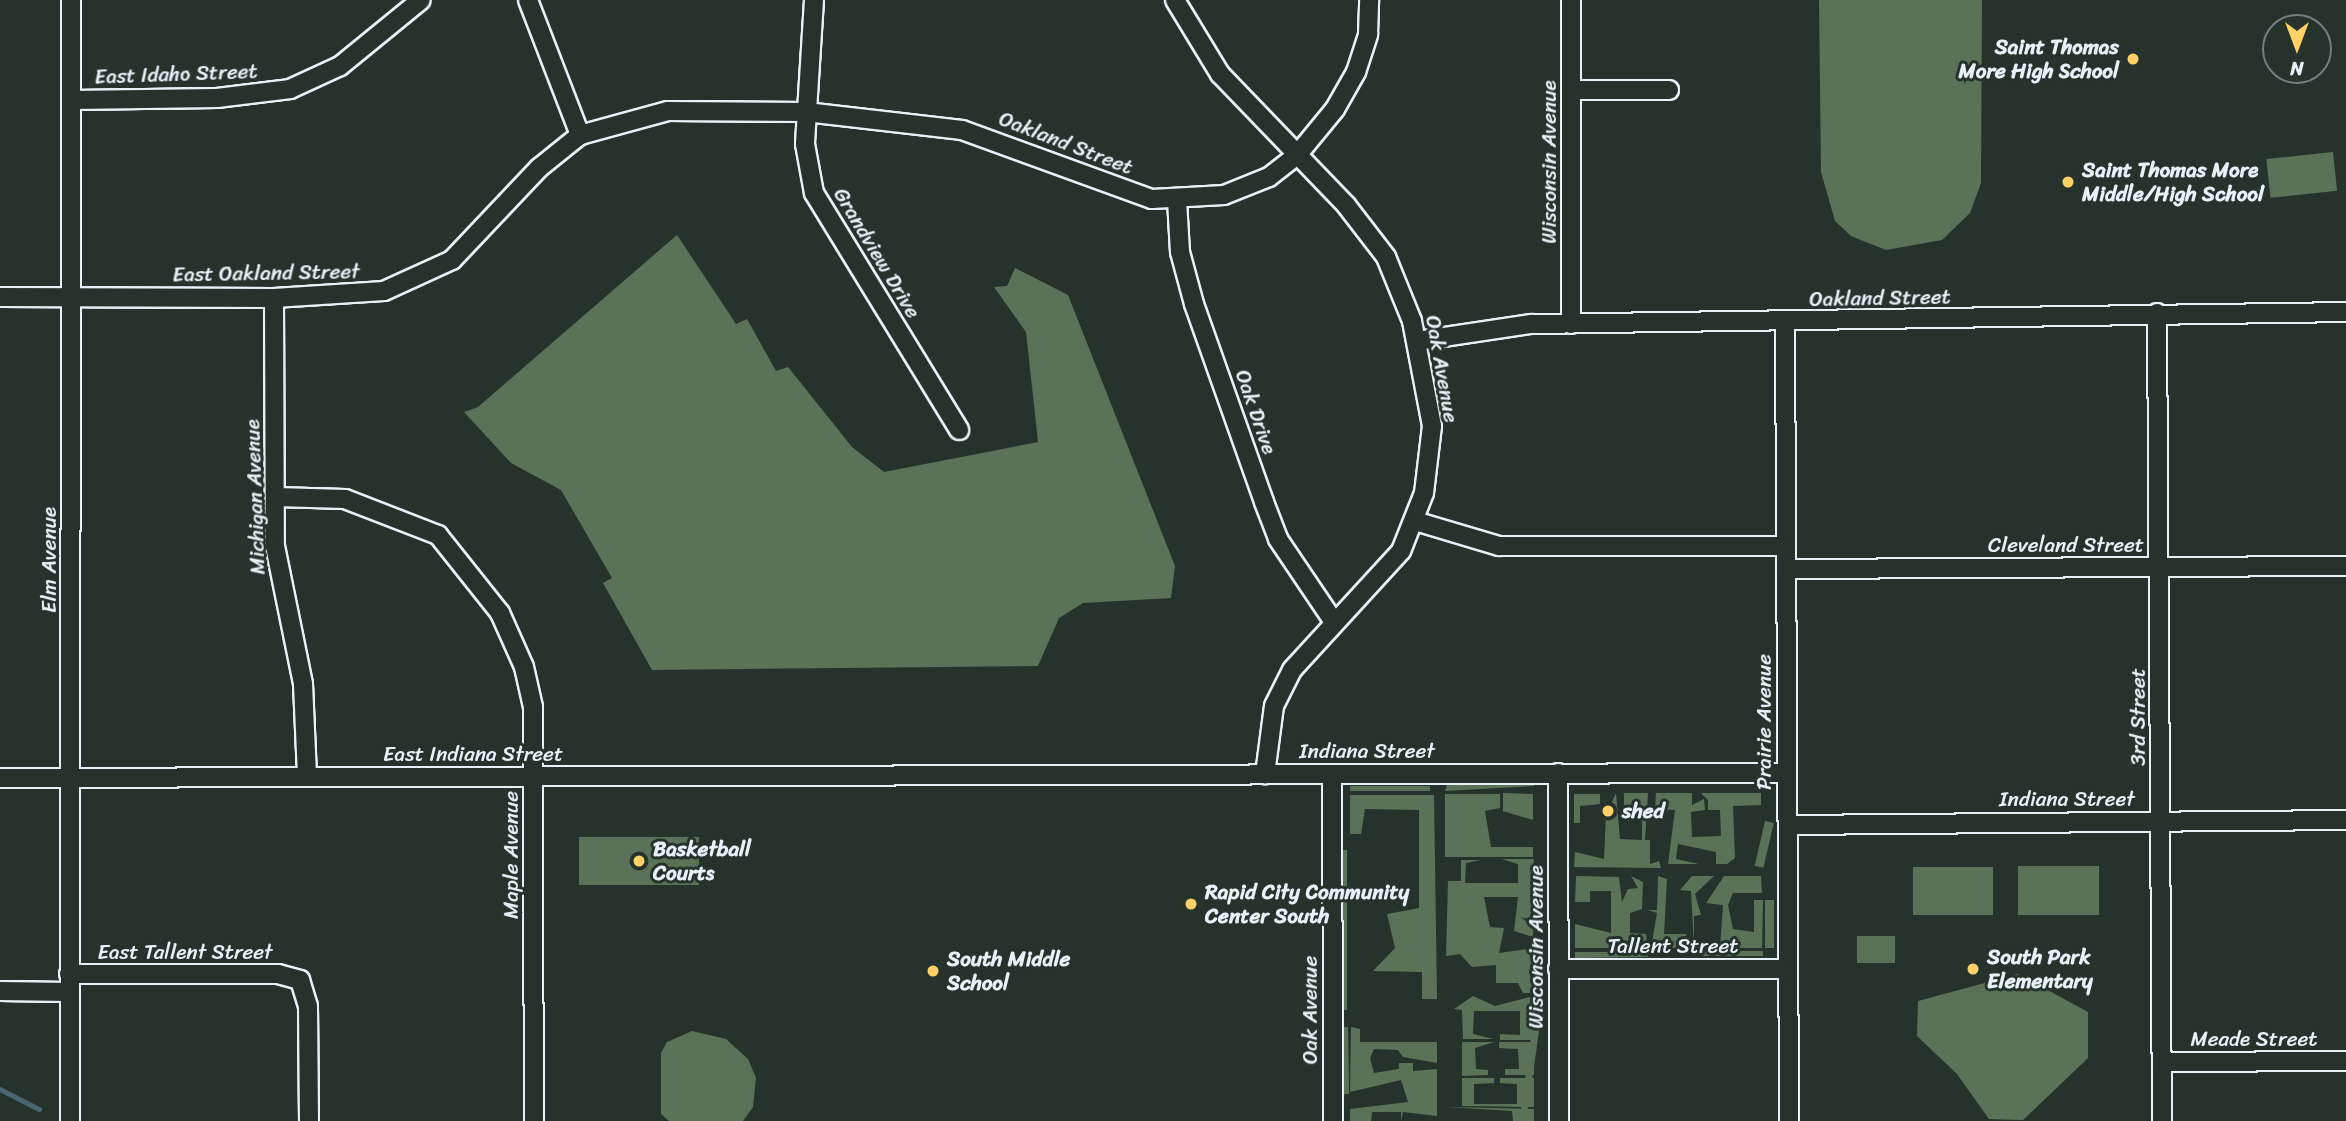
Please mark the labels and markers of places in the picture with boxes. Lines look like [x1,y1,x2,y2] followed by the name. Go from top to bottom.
[1957,34,2119,84] place label: Saint Thomas More High School
[2125,51,2141,67] marker: Saint Thomas More High School
[2082,157,2264,207] place label: Saint Thomas More Middle/High School
[2060,174,2076,190] marker: Saint Thomas More Middle/High School
[1622,798,1665,824] place label: shed
[1600,803,1616,819] marker: shed
[653,836,751,886] place label: Basketball Courts
[631,853,647,869] marker: Basketball Courts
[1205,879,1411,929] place label: Rapid City Community Center South
[1183,896,1199,912] marker: Rapid City Community Center South
[1987,944,2093,994] place label: South Park Elementary
[947,946,1070,996] place label: South Middle School
[1965,961,1981,977] marker: South Park Elementary
[925,963,941,979] marker: South Middle School

